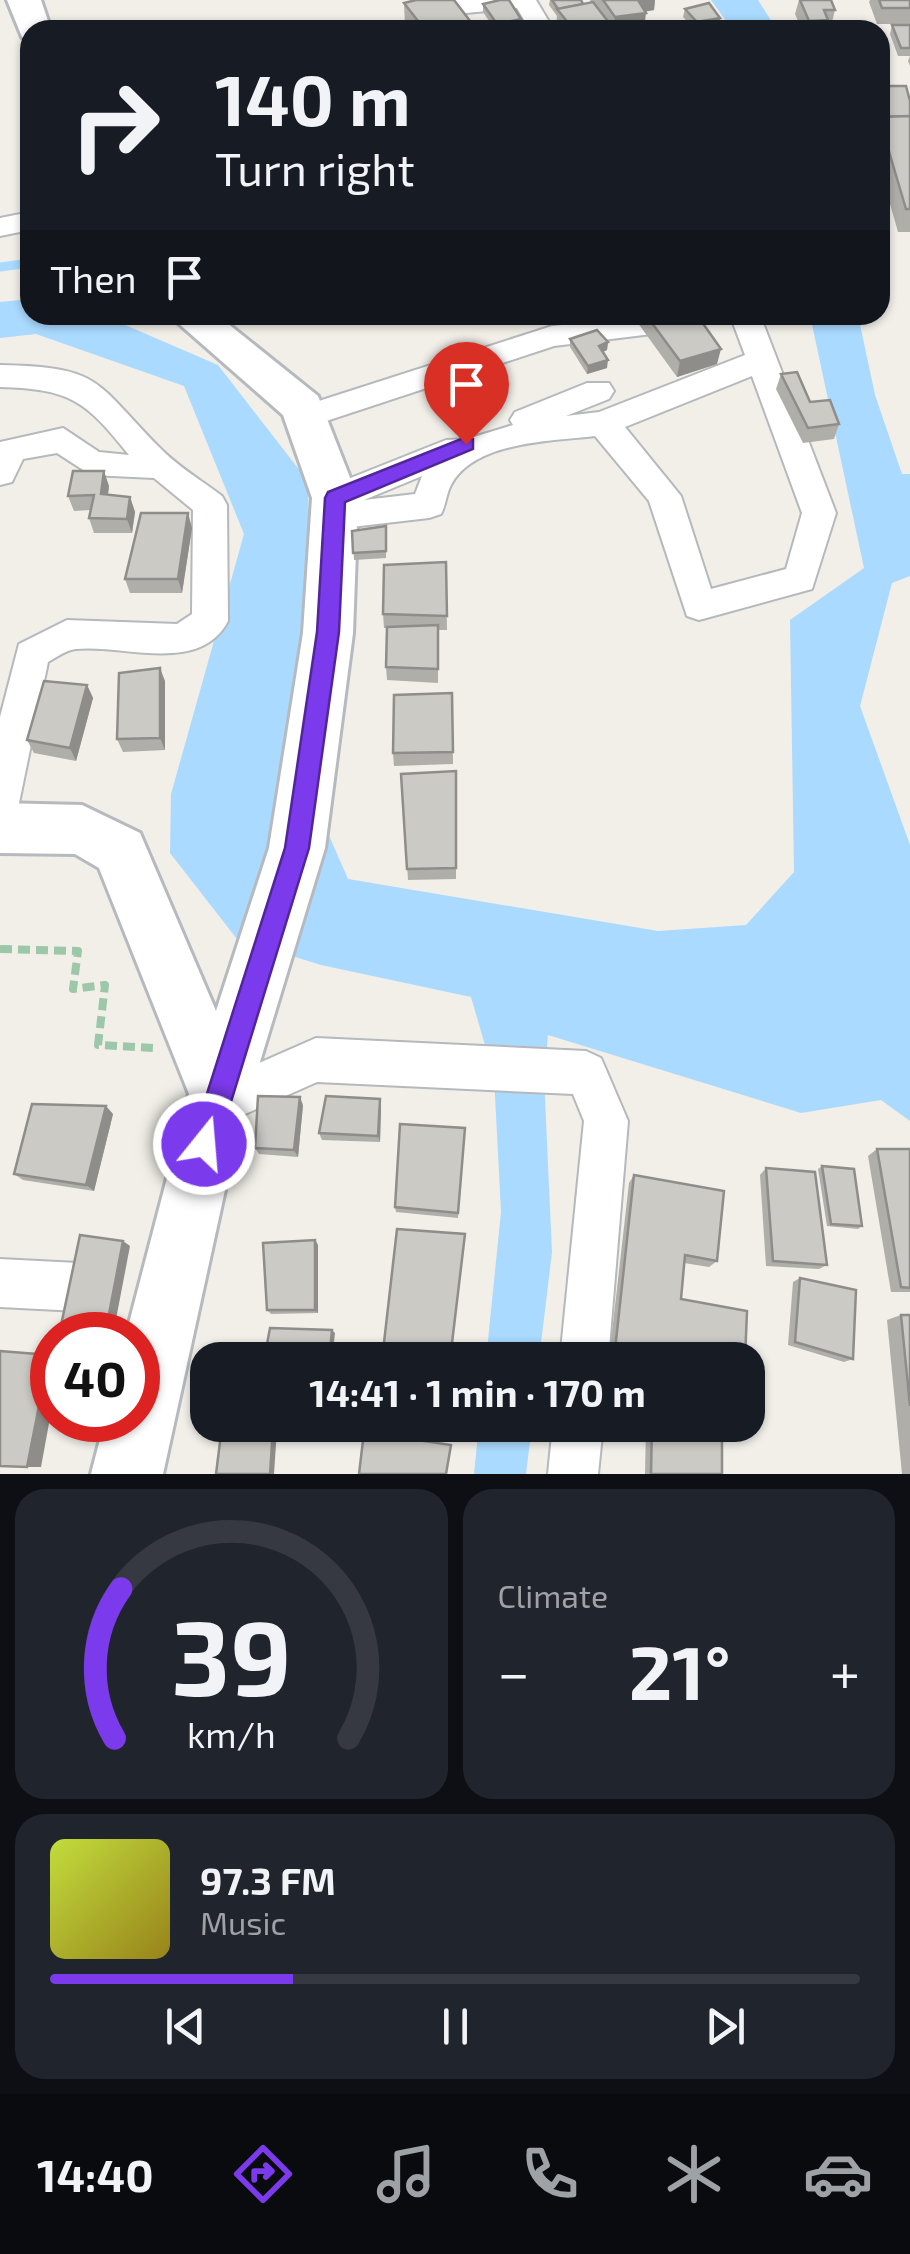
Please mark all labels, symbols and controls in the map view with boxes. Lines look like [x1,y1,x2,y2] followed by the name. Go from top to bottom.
[215,56,411,140] text: 140 m
[50,60,180,190] icon: right
[215,141,415,195] text: Turn right
[157,250,212,305] icon: arrive
[50,255,137,301] text: Then
[424,342,509,445] pin
[439,357,494,412] icon: arrive
[152,1092,256,1196] position arrow
[30,1312,160,1442] speed limit sign: 40
[309,1369,646,1415] text: 14:41 · 1 min · 170 m
[498,1576,608,1614] text: Climate
[171,1592,291,1717] text: 39
[629,1625,731,1715] text: 21°
[498,1638,530,1704] text: −
[830,1638,860,1704] text: +
[187,1712,276,1755] text: km/h
[200,1857,336,1903] text: 97.3 FM
[200,1903,286,1941] text: Music
[158,1999,213,2054] icon: previous
[428,1999,483,2054] icon: pause
[698,1999,753,2054] icon: next
[228,2139,298,2209] icon: directions
[371,2139,441,2209] icon: music
[515,2139,585,2209] icon: phone
[659,2139,729,2209] icon: climate
[803,2139,873,2209] icon: car
[37,2147,154,2201] text: 14:40

